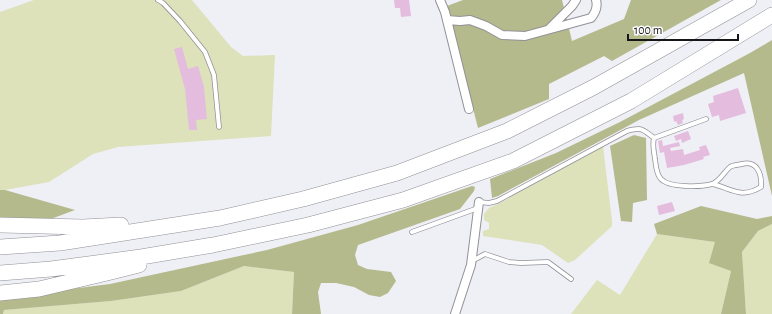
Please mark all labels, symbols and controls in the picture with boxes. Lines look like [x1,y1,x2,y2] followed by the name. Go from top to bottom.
[628,16,738,42] scale bar
[634,24,662,36] text: 100 m

